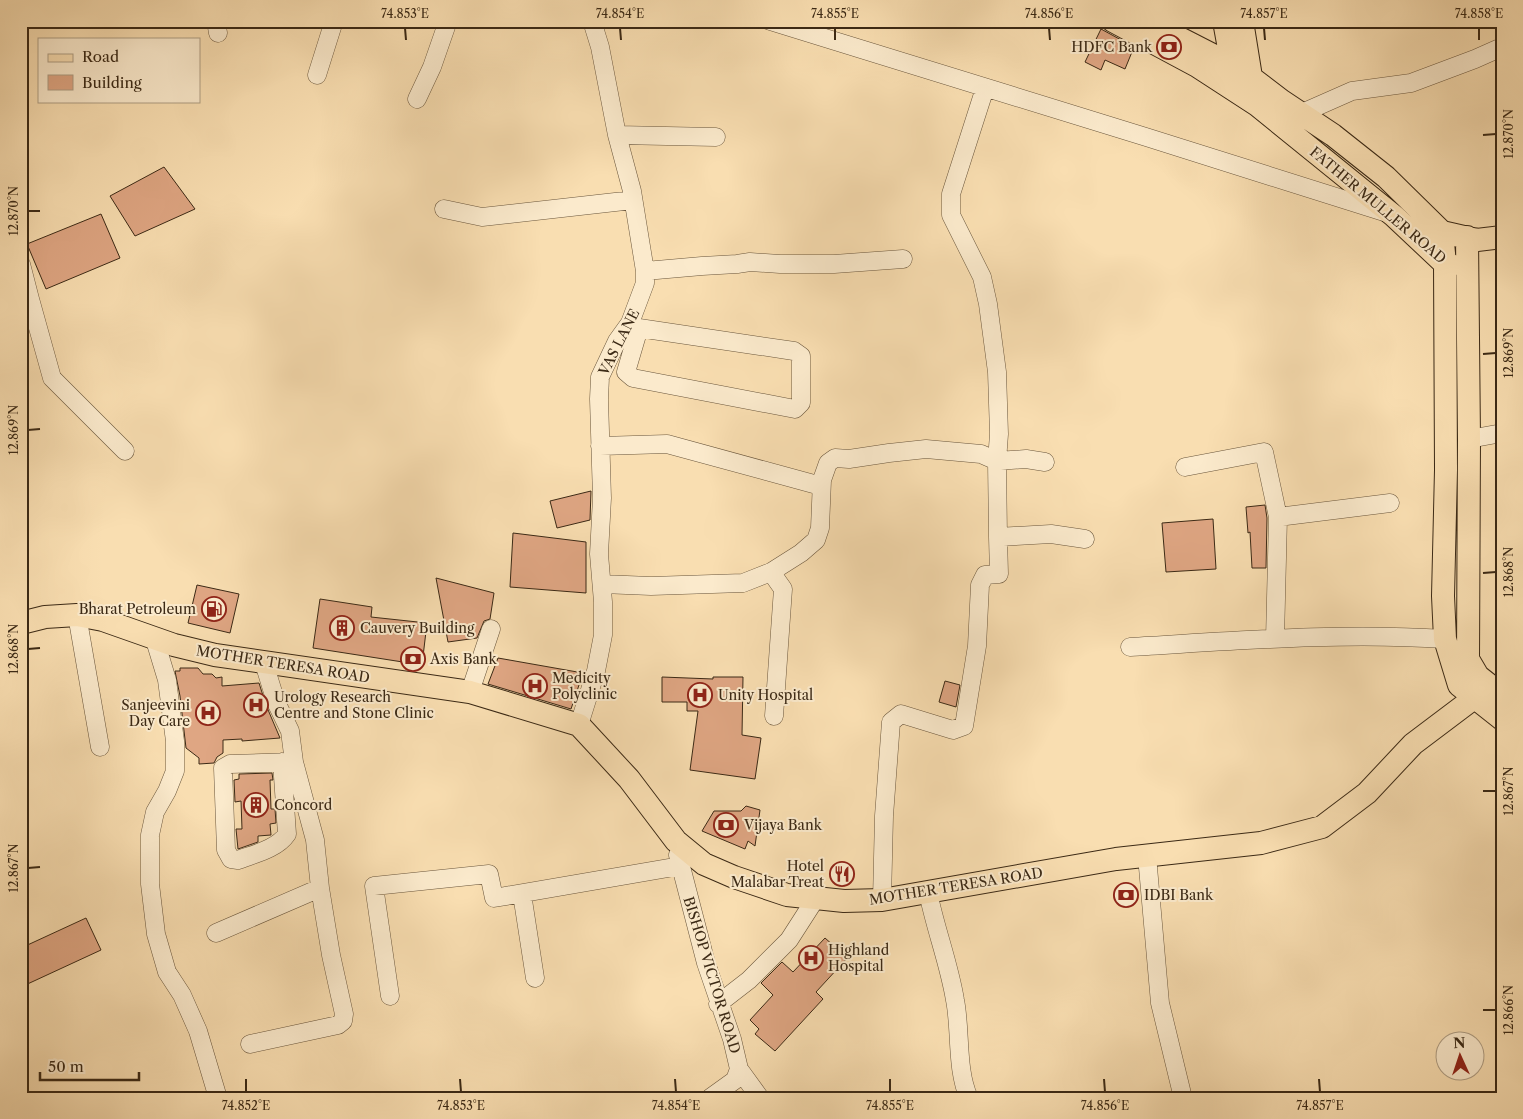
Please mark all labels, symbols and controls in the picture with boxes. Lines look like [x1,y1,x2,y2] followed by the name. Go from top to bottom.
[381,6,429,21] text: 74.853°E
[596,6,644,21] text: 74.854°E
[811,6,859,21] text: 74.855°E
[1025,6,1073,21] text: 74.856°E
[1240,6,1288,21] text: 74.857°E
[1455,6,1503,21] text: 74.858°E
[1156,34,1182,60] bank icon: HDFC Bank
[38,38,200,102] legend
[1071,38,1153,56] place label: HDFC Bank
[82,47,119,66] text: Road
[82,73,142,92] text: Building
[1501,109,1516,159] text: 12.870°N
[1306,143,1450,267] street label: FATHER MULLER ROAD
[6,186,21,236] text: 12.870°N
[594,306,643,379] street label: VAS LANE
[1501,328,1516,378] text: 12.869°N
[6,405,21,455] text: 12.869°N
[1501,547,1516,597] text: 12.868°N
[201,596,227,622] fuel station icon: Bharat Petroleum
[79,600,196,618] place label: Bharat Petroleum
[329,615,355,641] building icon: Cauvery Building
[360,619,475,637] place label: Cauvery Building
[6,624,21,674] text: 12.868°N
[195,641,371,687] street label: MOTHER TERESA ROAD
[400,646,426,672] bank icon: Axis Bank
[429,650,498,668] place label: Axis Bank
[552,669,617,703] place label: Medicity Polyclinic
[522,673,548,699] hospital icon: Medicity Polyclinic
[687,682,713,708] hospital icon: Unity Hospital
[718,686,813,704] place label: Unity Hospital
[274,688,434,722] place label: Urology Research Centre and Stone Clinic
[243,692,269,718] hospital icon: Urology Research Centre and Stone Clinic
[121,696,190,730] place label: Sanjeevini Day Care
[195,700,221,726] hospital icon: Sanjeevini Day Care
[1501,766,1516,815] text: 12.867°N
[243,792,269,818] building icon: Concord
[274,796,333,814] place label: Concord
[713,812,739,838] bank icon: Vijaya Bank
[743,816,823,834] place label: Vijaya Bank
[6,843,21,892] text: 12.867°N
[731,857,824,891] place label: Hotel Malabar Treat
[829,861,855,887] restaurant icon: Hotel Malabar Treat
[868,863,1044,909] street label: MOTHER TERESA ROAD
[1113,882,1139,908] bank icon: IDBI Bank
[1144,886,1214,904] place label: IDBI Bank
[680,894,744,1056] street label: BISHOP VICTOR ROAD
[828,941,890,975] place label: Highland Hospital
[798,945,824,971] hospital icon: Highland Hospital
[1501,985,1516,1035] text: 12.866°N
[1436,1032,1486,1082] north arrow
[1453,1034,1466,1052] text: N
[40,1049,139,1081] scale bar
[48,1057,84,1076] text: 50 m
[222,1098,270,1113] text: 74.852°E
[437,1098,485,1113] text: 74.853°E
[652,1098,700,1113] text: 74.854°E
[866,1098,914,1113] text: 74.855°E
[1081,1098,1129,1113] text: 74.856°E
[1296,1098,1344,1113] text: 74.857°E

